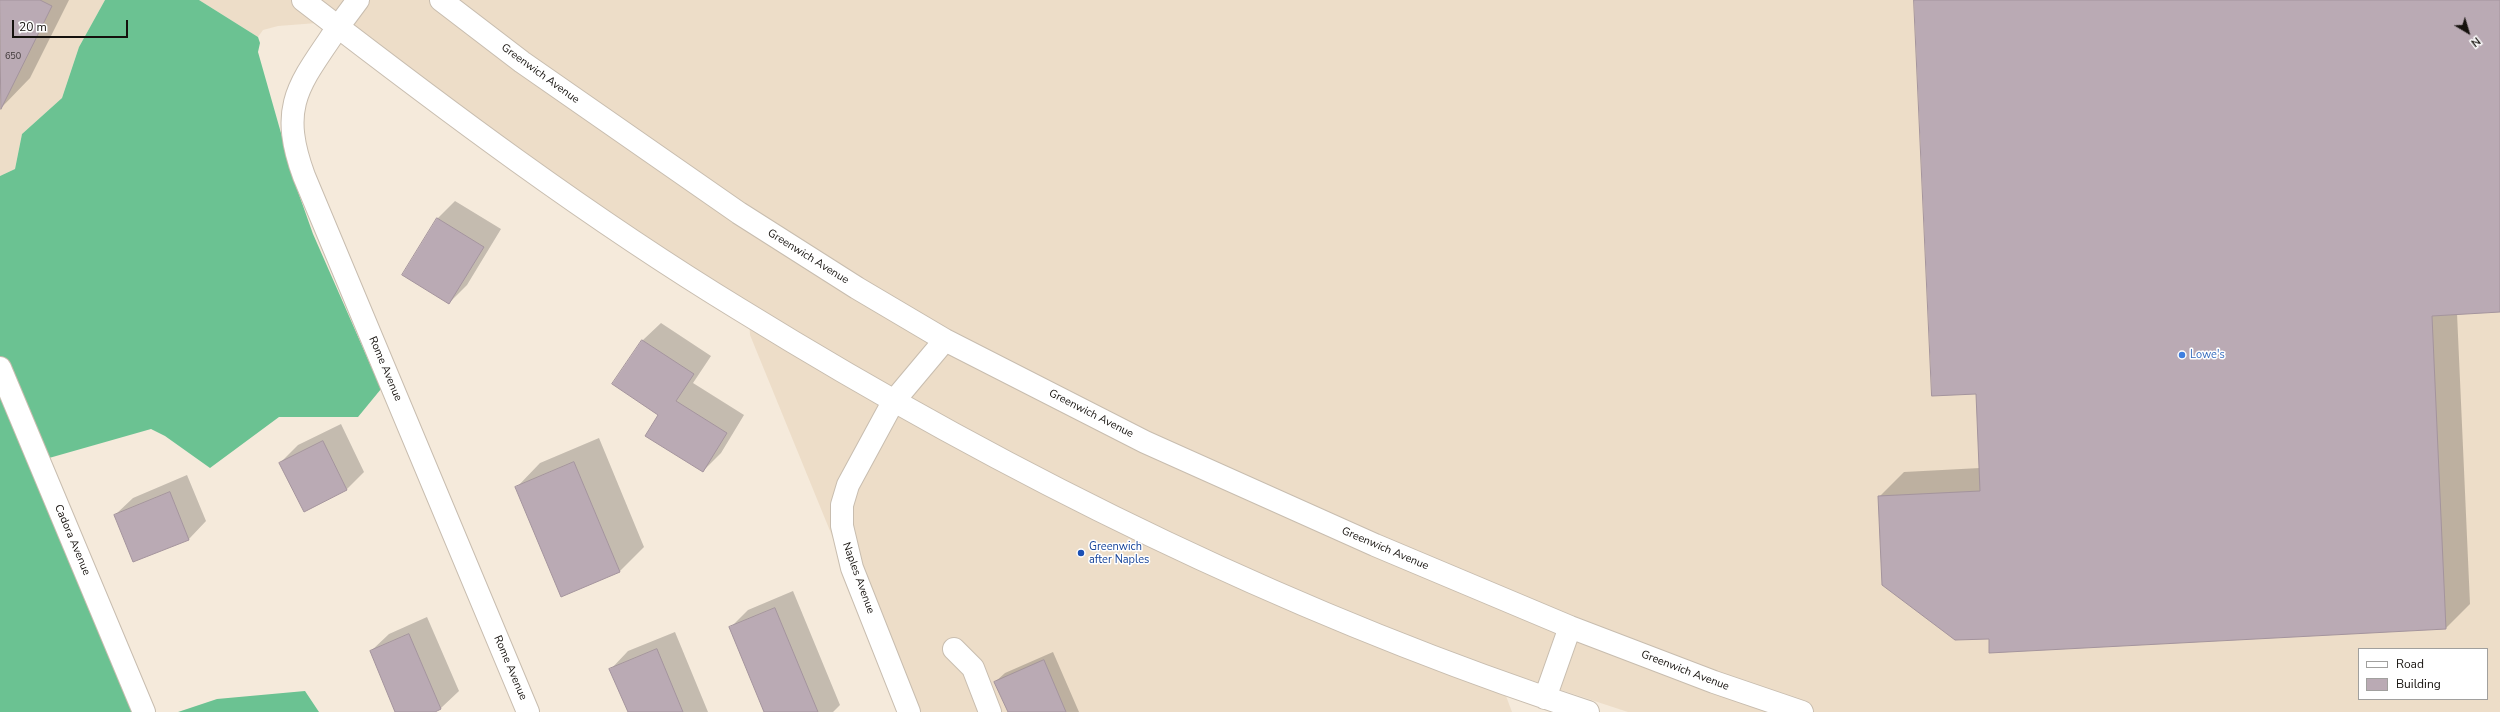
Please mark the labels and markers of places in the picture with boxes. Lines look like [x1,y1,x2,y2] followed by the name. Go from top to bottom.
[2190,348,2225,362] place label: Lowe's
[2177,350,2187,360] marker: Lowe's
[1089,540,1149,566] place label: Greenwich after Naples
[1076,548,1086,558] marker: Greenwich after Naples

